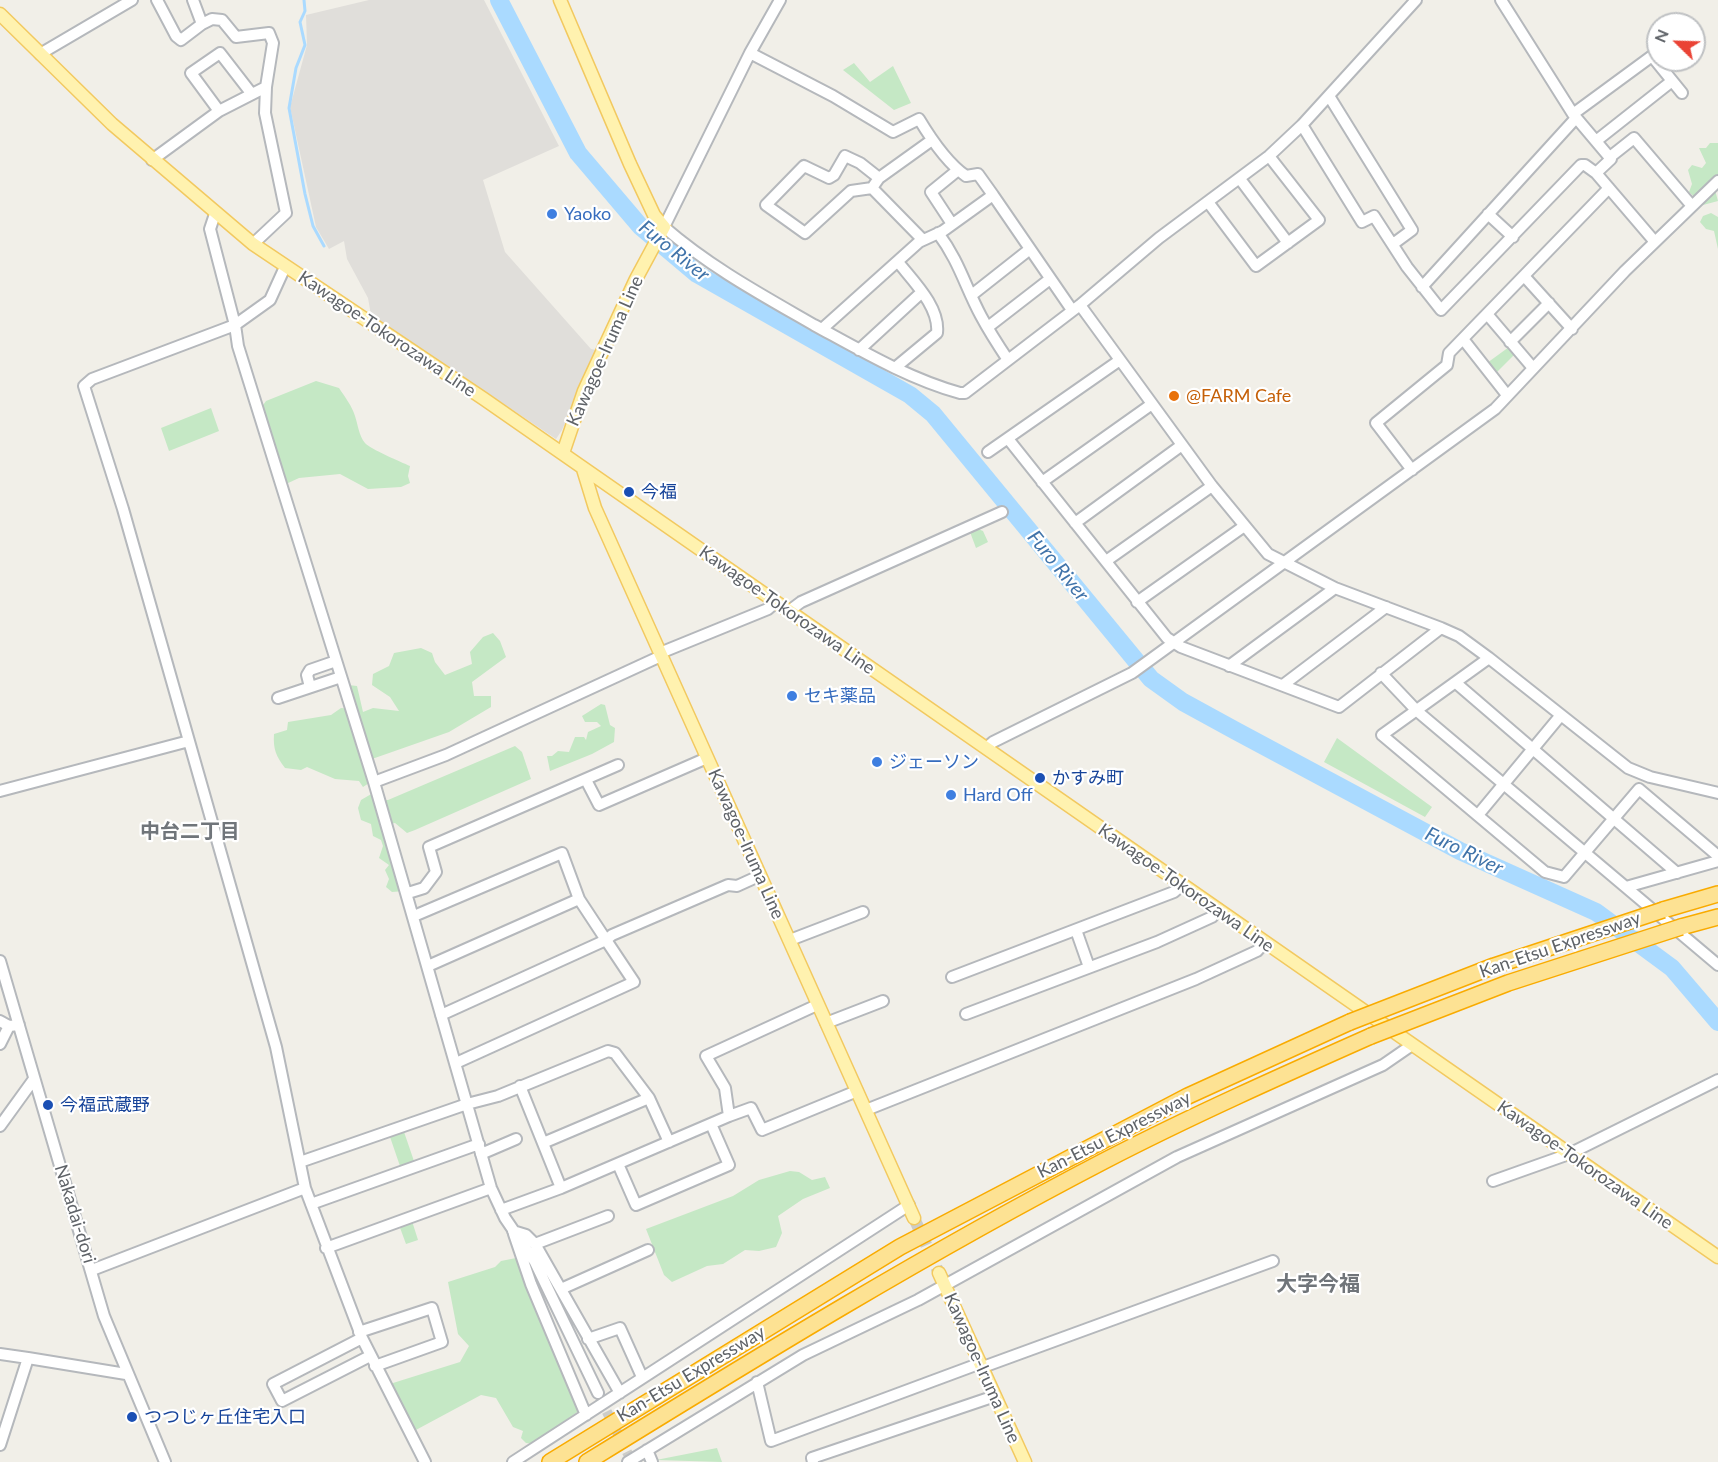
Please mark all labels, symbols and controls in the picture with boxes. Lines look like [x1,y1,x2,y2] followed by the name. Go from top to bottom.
[1646,12,1706,72] north arrow
[1650,26,1672,45] text: N
[564,203,611,225] place label: Yaoko
[545,207,559,221] marker: Yaoko
[634,215,714,287] water label: Furo River
[294,266,480,402] street label: Kawagoe-Tokorozawa Line
[562,272,648,430] street label: Kawagoe-Iruma Line
[1186,385,1291,407] place label: @FARM Cafe
[1167,389,1181,403] marker: @FARM Cafe
[641,481,677,503] place label: 今福
[622,485,636,499] marker: 今福
[1022,526,1094,606] water label: Furo River
[695,541,879,679] street label: Kawagoe-Tokorozawa Line
[804,685,876,707] place label: セキ薬品
[785,689,799,703] marker: セキ薬品
[889,751,979,773] place label: ジェーソン
[870,755,884,769] marker: ジェーソン
[703,765,789,923] street label: Kawagoe-Iruma Line
[1052,767,1124,789] place label: かすみ町
[1033,771,1047,785] marker: かすみ町
[963,784,1033,806] place label: Hard Off
[944,788,958,802] marker: Hard Off
[1094,819,1278,957] street label: Kawagoe-Tokorozawa Line
[140,820,240,844] district label: 中台二丁目
[1421,822,1507,880] water label: Furo River
[1476,907,1644,983] street label: Kan-Etsu Expressway
[1034,1087,1194,1183] street label: Kan-Etsu Expressway
[60,1094,150,1116] place label: 今福武蔵野
[1493,1096,1677,1234] street label: Kawagoe-Tokorozawa Line
[41,1098,55,1112] marker: 今福武蔵野
[50,1162,100,1266] street label: Nakadai-dori
[1276,1271,1360,1297] district label: 大字今福
[939,1289,1025,1447] street label: Kawagoe-Iruma Line
[613,1321,769,1427] street label: Kan-Etsu Expressway
[144,1406,306,1428] place label: つつじヶ丘住宅入口
[125,1410,139,1424] marker: つつじヶ丘住宅入口

